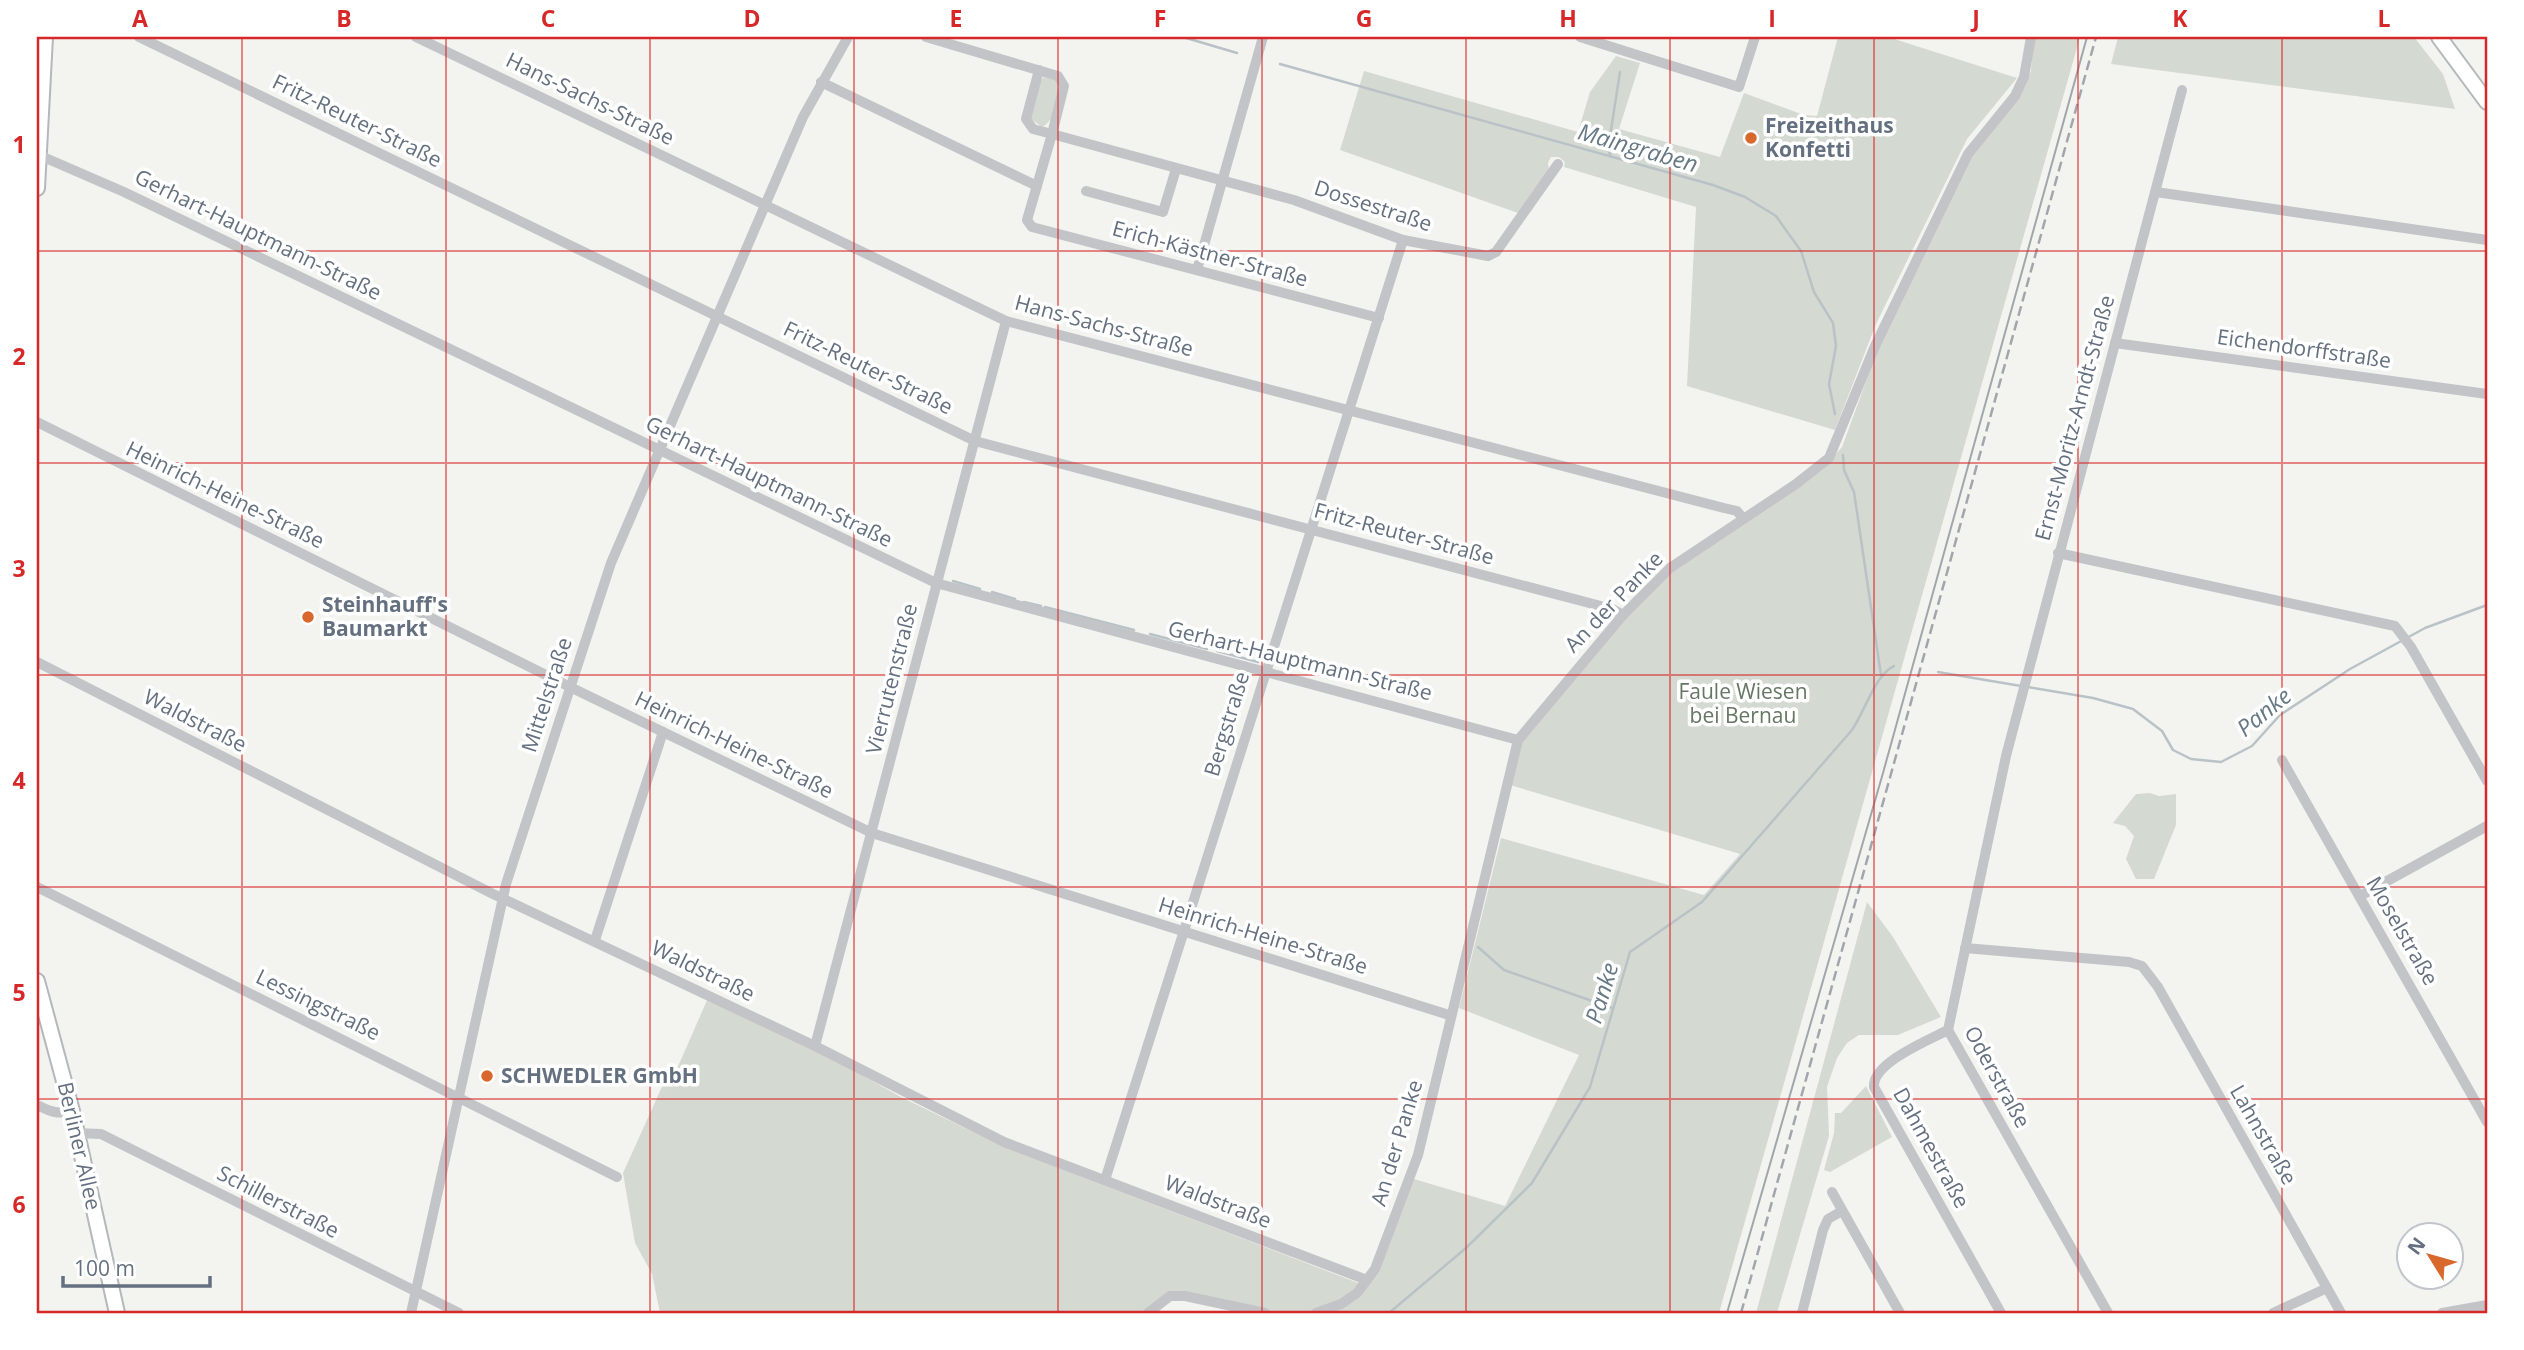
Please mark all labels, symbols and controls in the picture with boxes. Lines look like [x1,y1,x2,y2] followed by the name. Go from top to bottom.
[132,2,148,34] text: A
[336,2,352,34] text: B
[541,2,555,34] text: C
[743,2,761,34] text: D
[950,2,962,34] text: E
[1154,2,1166,34] text: F
[1356,2,1372,34] text: G
[1559,2,1577,34] text: H
[1768,2,1776,34] text: I
[1970,2,1980,34] text: J
[2172,2,2188,34] text: K
[2378,2,2391,34] text: L
[502,45,679,151] street label: Hans-Sachs-Straße
[268,67,447,173] street label: Fritz-Reuter-Straße
[1765,111,1894,163] place label: Freizeithaus Konfetti
[1575,115,1702,179] water label: Maingraben
[12,128,26,160] text: 1
[1743,130,1759,146] marker: Freizeithaus Konfetti
[130,162,386,306] street label: Gerhart-Hauptmann-Straße
[1311,173,1436,237] street label: Dossestraße
[1109,213,1311,293] street label: Erich-Kästner-Straße
[1012,288,1197,362] street label: Hans-Sachs-Straße
[2028,292,2120,543] street label: Ernst-Moritz-Arndt-Straße
[779,314,958,420] street label: Fritz-Reuter-Straße
[2215,322,2393,374] street label: Eichendorffstraße
[12,340,26,372] text: 2
[641,409,897,553] street label: Gerhart-Hauptmann-Straße
[122,434,329,554] street label: Heinrich-Heine-Straße
[1311,496,1497,571] street label: Fritz-Reuter-Straße
[1558,545,1669,658] street label: An der Panke
[12,552,26,584] text: 3
[322,590,448,642] place label: Steinhauff's Baumarkt
[859,600,923,757] street label: Vierrutenstraße
[300,609,316,625] marker: Steinhauff's Baumarkt
[1165,614,1435,706] street label: Gerhart-Hauptmann-Straße
[514,634,578,756] street label: Mittelstraße
[1197,668,1255,779] street label: Bergstraße
[1678,677,1808,729] park label: Faule Wiesen bei Bernau
[2229,679,2298,743] water label: Panke
[139,682,252,758] street label: Waldstraße
[631,684,838,804] street label: Heinrich-Heine-Straße
[12,764,26,796] text: 4
[2360,871,2445,990] street label: Moselstraße
[1155,890,1371,980] street label: Heinrich-Heine-Straße
[647,933,760,1007] street label: Waldstraße
[1577,958,1625,1027] water label: Panke
[252,962,385,1046] street label: Lessingstraße
[12,976,26,1008] text: 5
[1958,1021,2037,1132] street label: Oderstraße
[501,1061,698,1089] place label: SCHWEDLER GmbH
[479,1068,495,1084] marker: SCHWEDLER GmbH
[1364,1076,1428,1209] street label: An der Panke
[52,1079,108,1213] street label: Berliner Allee
[2224,1079,2304,1190] street label: Lahnstraße
[1887,1082,1977,1213] street label: Dahmestraße
[213,1158,344,1244] street label: Schillerstraße
[1161,1168,1276,1234] street label: Waldstraße
[12,1188,26,1220] text: 6
[2394,1220,2464,1290] north arrow
[2401,1232,2431,1260] text: N
[63,1245,210,1289] scale bar
[74,1254,135,1282] text: 100 m

